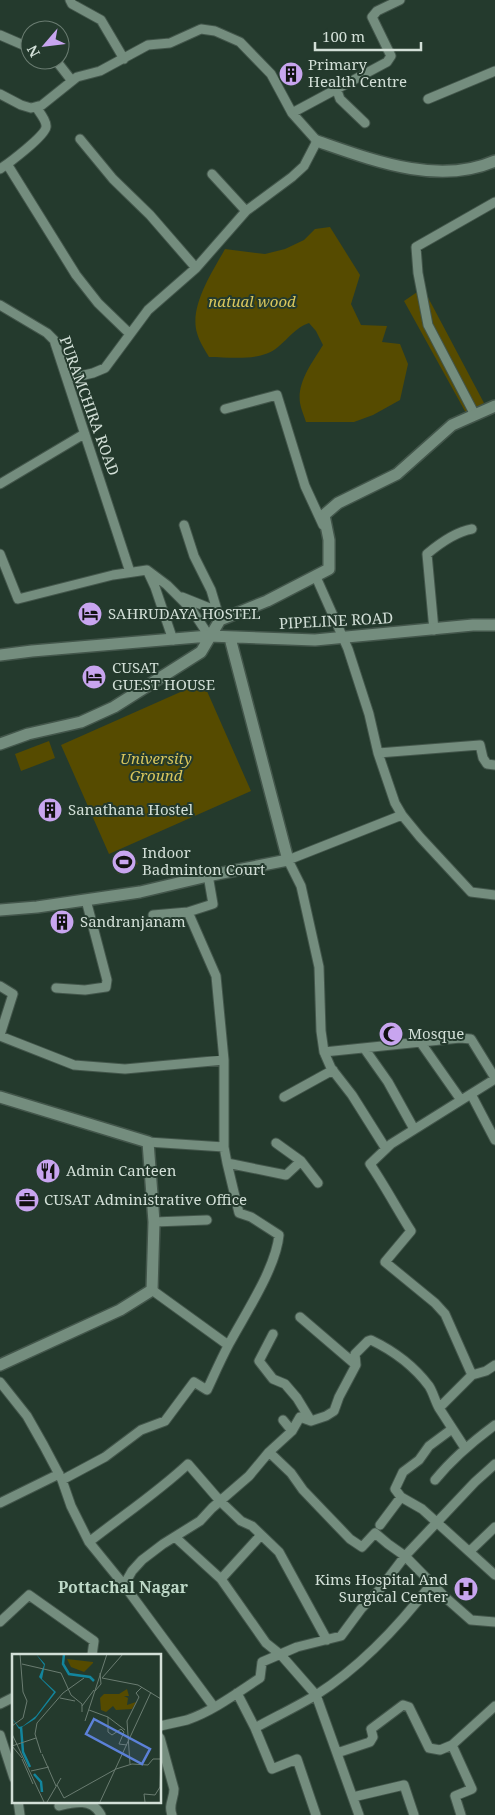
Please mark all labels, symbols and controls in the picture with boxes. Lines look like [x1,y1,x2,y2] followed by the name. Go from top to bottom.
[20,20,70,70] north arrow
[315,20,421,52] scale bar
[322,26,365,46] text: 100 m
[22,42,44,61] text: N
[308,54,407,91] place label: Primary Health Centre
[278,61,304,87] building icon: Primary Health Centre
[208,291,296,311] park label: natual wood
[55,333,125,478] street label: PURAMCHIRA ROAD
[77,601,103,627] hotel icon: SAHRUDAYA HOSTEL
[108,603,260,623] place label: SAHRUDAYA HOSTEL
[278,607,394,633] street label: PIPELINE ROAD
[112,657,215,694] place label: CUSAT GUEST HOUSE
[81,664,107,690] hotel icon: CUSAT GUEST HOUSE
[120,748,192,785] park label: University Ground
[37,797,63,823] building icon: Sanathana Hostel
[68,799,194,819] place label: Sanathana Hostel
[142,842,265,879] place label: Indoor Badminton Court
[111,849,137,875] sports icon: Indoor Badminton Court
[49,909,75,935] building icon: Sandranjanam
[80,911,186,931] place label: Sandranjanam
[378,1021,404,1047] mosque icon: Mosque
[408,1023,464,1043] place label: Mosque
[35,1158,61,1184] restaurant icon: Admin Canteen
[66,1160,177,1180] place label: Admin Canteen
[14,1187,40,1213] office icon: CUSAT Administrative Office
[44,1189,247,1209] place label: CUSAT Administrative Office
[315,1569,448,1606] place label: Kims Hospital And Surgical Center
[58,1576,189,1598] district label: Pottachal Nagar
[453,1576,479,1602] hospital icon: Kims Hospital And Surgical Center
[12,1654,161,1802] inset map

